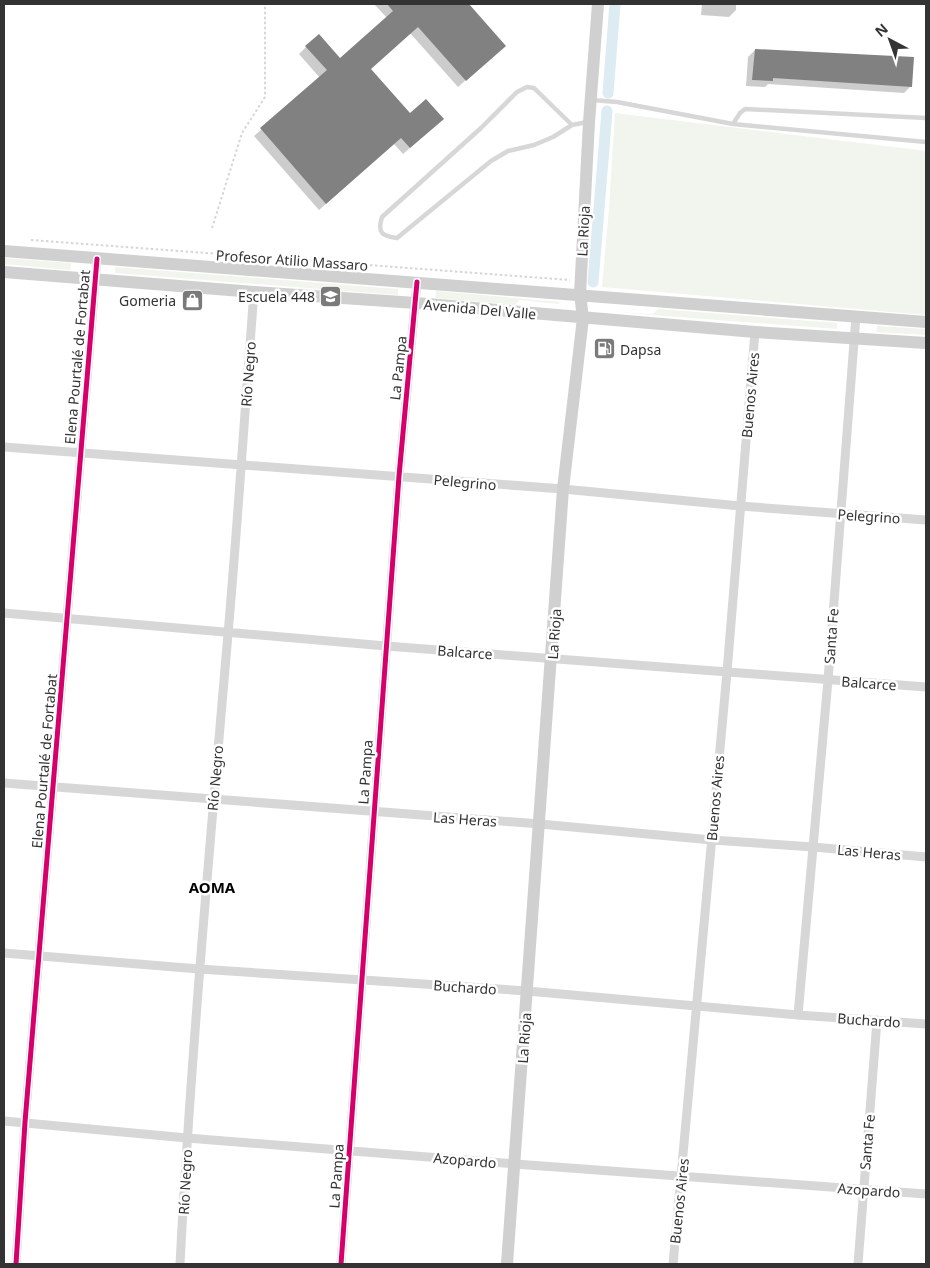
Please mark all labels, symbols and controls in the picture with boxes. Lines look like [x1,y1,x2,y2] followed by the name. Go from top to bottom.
[865,15,915,65] north arrow
[871,19,892,41] text: N
[572,205,594,257] street label: La Rioja
[215,245,369,275] street label: Profesor Atilio Massaro
[60,269,94,445] street label: Elena Pourtalé de Fortabat
[319,284,343,308] school or university icon: Escuela 448
[238,287,315,306] place label: Escuela 448
[180,288,204,312] shop icon: Gomeria
[119,291,176,310] place label: Gomeria
[423,295,537,323] street label: Avenida Del Valle
[385,335,411,401] street label: La Pampa
[592,337,616,361] fuel station icon: Dapsa
[620,340,661,359] place label: Dapsa
[236,341,260,407] street label: Río Negro
[737,351,763,439] street label: Buenos Aires
[433,470,497,494] street label: Pelegrino
[837,504,901,528] street label: Pelegrino
[820,607,842,665] street label: Santa Fe
[543,608,565,660] street label: La Rioja
[437,641,493,663] street label: Balcarce
[841,672,897,694] street label: Balcarce
[27,673,61,849] street label: Elena Pourtalé de Fortabat
[353,739,377,805] street label: La Pampa
[203,745,227,811] street label: Río Negro
[702,754,728,842] street label: Buenos Aires
[432,807,498,831] street label: Las Heras
[836,840,902,864] street label: Las Heras
[189,877,236,897] district label: AOMA
[433,975,497,999] street label: Buchardo
[837,1008,901,1032] street label: Buchardo
[513,1012,535,1064] street label: La Rioja
[855,1113,879,1171] street label: Santa Fe
[324,1143,348,1209] street label: La Pampa
[433,1148,497,1172] street label: Azopardo
[174,1149,196,1215] street label: Río Negro
[665,1157,693,1245] street label: Buenos Aires
[837,1178,901,1202] street label: Azopardo

